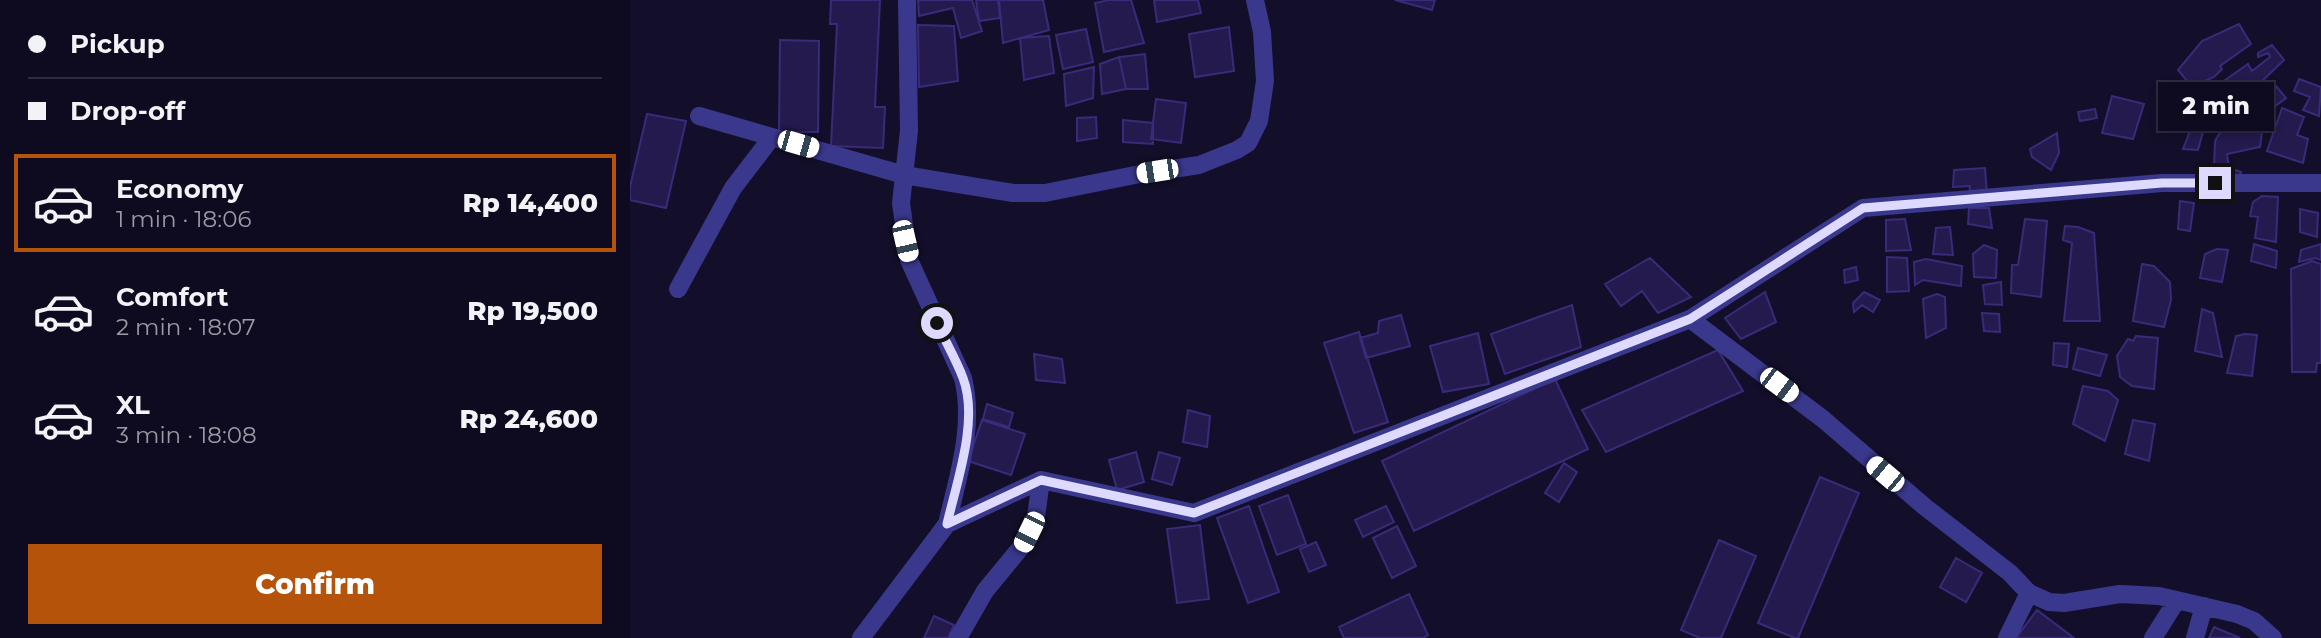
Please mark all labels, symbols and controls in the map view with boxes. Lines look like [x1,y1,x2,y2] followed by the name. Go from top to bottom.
[70,28,165,60] text: Pickup
[2157,82,2273,130] callout: 2 min
[2182,92,2250,120] text: 2 min
[70,95,185,127] text: Drop-off
[775,128,822,160] car
[1135,157,1180,185] car
[2199,167,2231,199] route end
[32,172,95,235] icon: car
[116,173,243,205] text: Economy
[463,187,598,219] text: Rp 14,400
[116,205,251,233] text: 1 min · 18:06
[891,218,920,264] car
[32,280,95,343] icon: car
[116,281,228,313] text: Comfort
[467,295,598,327] text: Rp 19,500
[921,307,953,339] route start
[116,313,256,341] text: 2 min · 18:07
[1756,364,1803,406] car
[32,388,95,451] icon: car
[116,389,150,421] text: XL
[459,403,598,435] text: Rp 24,600
[116,421,257,449] text: 3 min · 18:08
[1863,452,1908,496] car
[1011,509,1048,555] car
[28,544,602,624] button: Confirm

